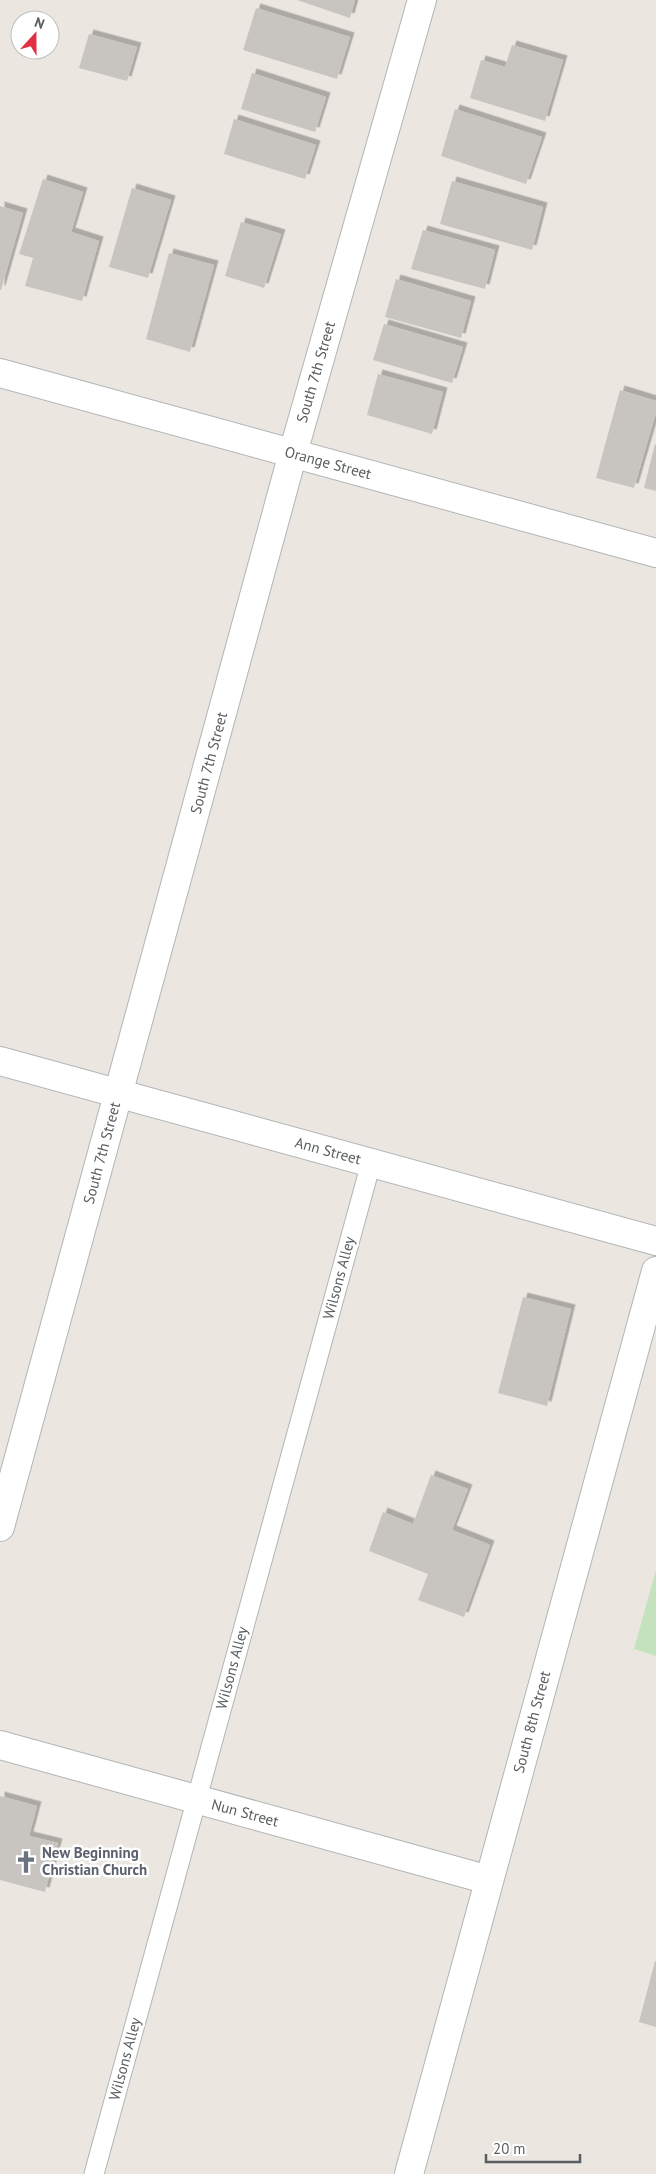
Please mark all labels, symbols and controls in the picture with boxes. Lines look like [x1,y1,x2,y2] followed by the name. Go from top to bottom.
[10,10,60,60] north arrow
[32,13,47,33] text: N
[292,319,339,425] street label: South 7th Street
[283,442,374,483] street label: Orange Street
[186,710,231,816] street label: South 7th Street
[79,1100,124,1206] street label: South 7th Street
[293,1133,363,1168] street label: Ann Street
[318,1234,359,1321] street label: Wilsons Alley
[211,1624,252,1711] street label: Wilsons Alley
[509,1669,554,1775] street label: South 8th Street
[209,1794,281,1831] street label: Nun Street
[42,1843,147,1879] place label: New Beginning Christian Church
[13,1849,39,1875] church icon: New Beginning Christian Church
[104,2015,145,2102] street label: Wilsons Alley
[486,2132,580,2164] scale bar
[493,2139,526,2158] text: 20 m

